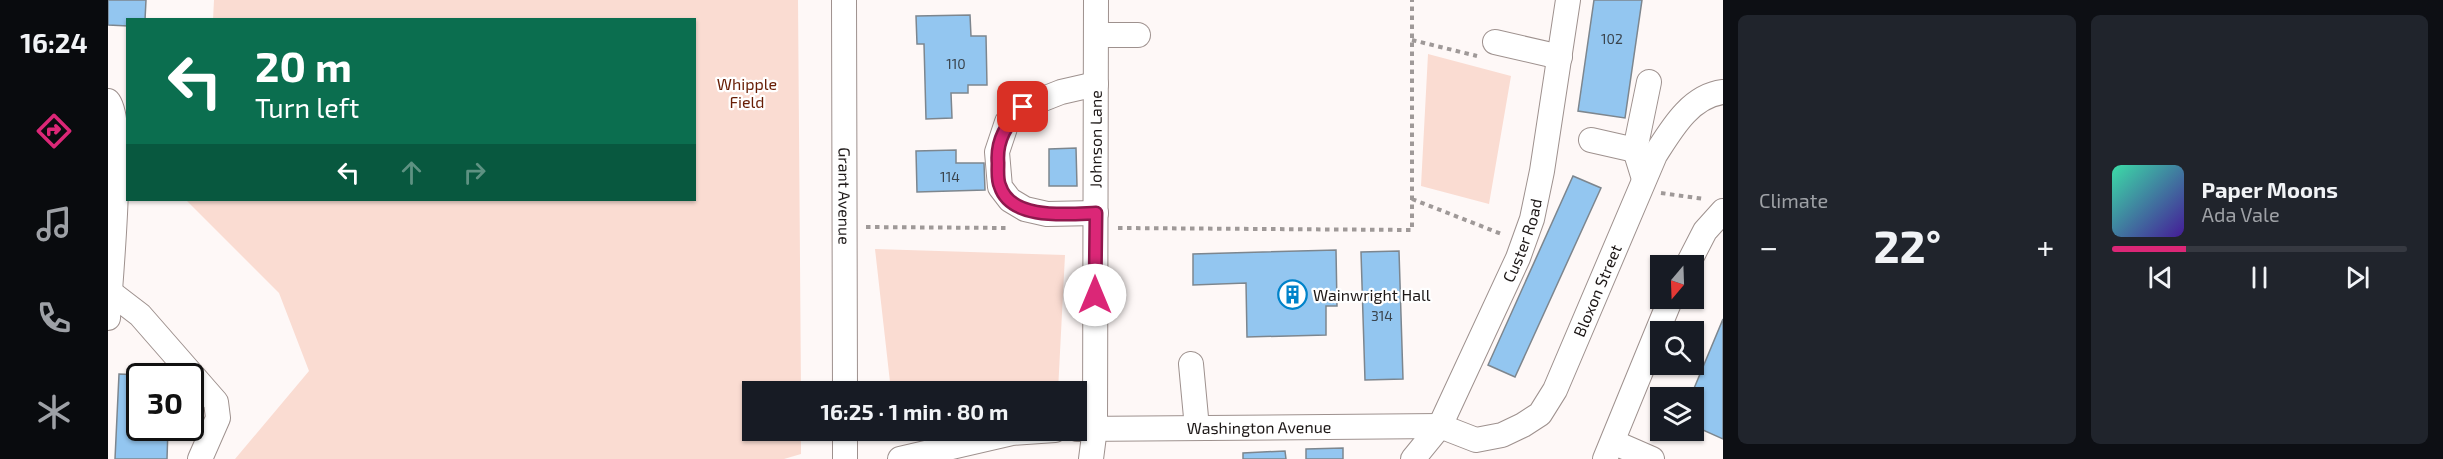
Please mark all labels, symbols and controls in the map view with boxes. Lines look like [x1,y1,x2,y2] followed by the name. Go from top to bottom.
[20,26,88,58] text: 16:24
[1601,30,1623,47] house number: 102
[255,40,352,90] text: 20 m
[156,42,234,120] icon: left
[946,55,966,72] house number: 110
[717,74,777,111] park label: Whipple Field
[997,81,1048,132] pin
[1006,90,1039,123] icon: arrive
[1086,90,1105,188] street label: Johnson Lane
[255,91,359,123] text: Turn left
[33,110,75,152] icon: directions
[835,147,855,245] street label: Grant Avenue
[332,156,365,189] icon: left
[395,156,428,189] icon: ahead
[458,156,491,189] icon: right
[940,168,960,185] house number: 114
[2202,176,2338,202] text: Paper Moons
[1759,188,1828,212] text: Climate
[1498,197,1545,285] street label: Custer Road
[2202,202,2280,226] text: Ada Vale
[33,203,75,245] icon: music
[1873,218,1941,272] text: 22°
[1759,226,1778,266] text: −
[2036,226,2055,266] text: +
[1569,241,1625,339] street label: Bloxon Street
[1650,255,1704,309] north arrow
[1650,255,1704,441] map controls
[2144,261,2177,294] icon: previous
[2243,261,2276,294] icon: pause
[2341,261,2374,294] icon: next
[1063,263,1127,327] position arrow
[1276,279,1308,311] building icon: Wainwright Hall
[1313,285,1431,304] place label: Wainwright Hall
[33,297,75,339] icon: phone
[1371,307,1393,324] house number: 314
[1650,321,1704,375] button: search
[126,363,204,441] speed limit sign: 30
[1650,387,1704,441] button: layers
[33,391,75,433] icon: climate
[821,398,1008,424] text: 16:25 · 1 min · 80 m
[1187,417,1331,437] street label: Washington Avenue

